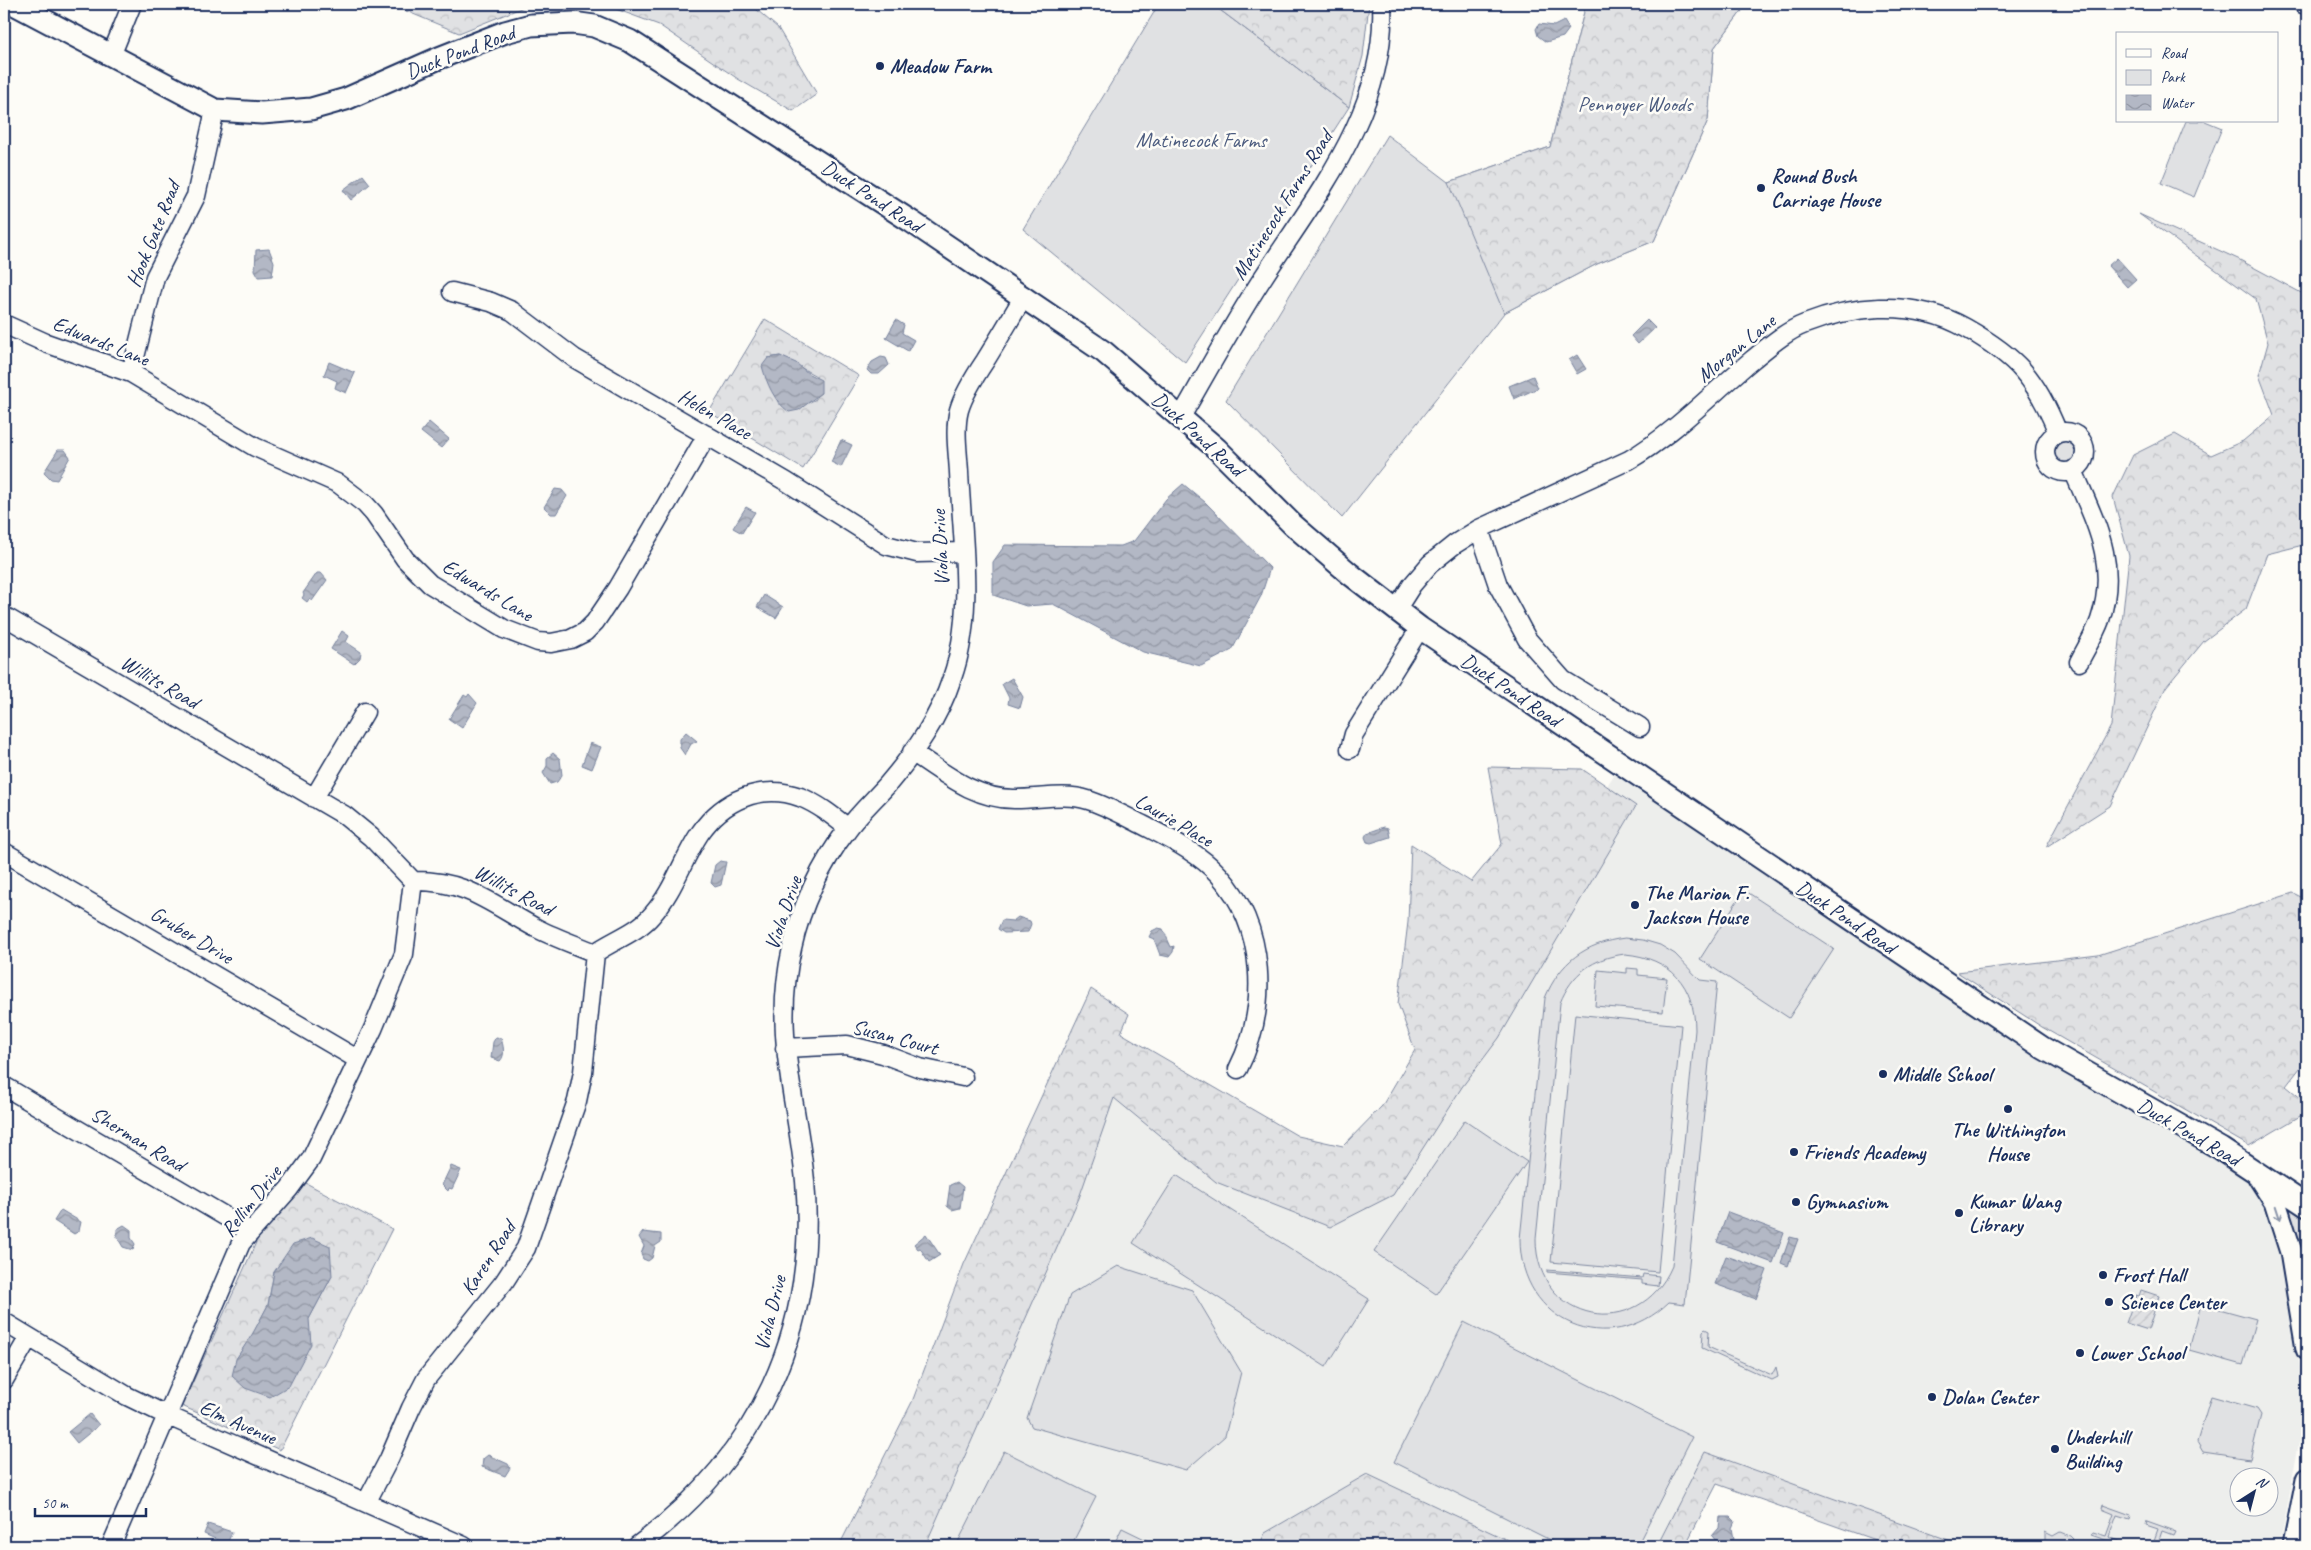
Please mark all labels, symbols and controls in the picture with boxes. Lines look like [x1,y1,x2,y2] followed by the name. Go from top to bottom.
[402,18,522,85] street label: Duck Pond Road
[2116,32,2278,122] legend
[2161,44,2188,63] text: Road
[890,53,993,79] place label: Meadow Farm
[874,60,886,72] marker: Meadow Farm
[2161,68,2186,87] text: Park
[1578,91,1694,117] park label: Pennoyer Woods
[2161,94,2195,113] text: Water
[1226,123,1340,284] street label: Matinecock Farms Road
[1136,127,1268,153] park label: Matinecock Farms
[817,154,930,240] street label: Duck Pond Road
[1771,163,1882,213] place label: Round Bush Carriage House
[120,175,187,291] street label: Hook Gate Road
[1755,182,1767,194] marker: Round Bush Carriage House
[1691,307,1783,388] street label: Morgan Lane
[49,310,154,372] street label: Edwards Lane
[674,383,758,446] street label: Helen Place
[1147,386,1252,485] street label: Duck Pond Road
[925,508,955,587] street label: Viola Drive
[438,553,539,628] street label: Edwards Lane
[1456,647,1569,735] street label: Duck Pond Road
[116,649,207,717] street label: Willits Road
[1130,787,1219,853] street label: Laurie Place
[470,858,561,923] street label: Willits Road
[758,872,808,953] street label: Viola Drive
[1791,874,1904,962] street label: Duck Pond Road
[1643,880,1750,930] place label: The Marion F. Jackson House
[1629,899,1641,911] marker: The Marion F. Jackson House
[146,900,240,971] street label: Gruber Drive
[849,1013,943,1061] street label: Susan Court
[1893,1061,1996,1087] place label: Middle School
[1877,1068,1889,1080] marker: Middle School
[2133,1092,2248,1174] street label: Duck Pond Road
[86,1101,193,1179] street label: Sherman Road
[2002,1103,2014,1115] marker: The Withington House
[1951,1117,2066,1167] place label: The Withington House
[1804,1139,1927,1166] place label: Friends Academy
[1788,1146,1800,1158] marker: Friends Academy
[215,1158,288,1242] street label: Rellim Drive
[1969,1188,2062,1238] place label: Kumar Wang Library
[1806,1189,1889,1215] place label: Gymnasium
[1790,1196,1802,1208] marker: Gymnasium
[2274,1204,2284,1220] one-way arrow
[1953,1207,1965,1219] marker: Kumar Wang Library
[454,1214,523,1300] street label: Karen Road
[2113,1262,2190,1288] place label: Frost Hall
[2097,1269,2109,1281] marker: Frost Hall
[748,1272,792,1353] street label: Viola Drive
[2119,1289,2228,1315] place label: Science Center
[2103,1296,2115,1308] marker: Science Center
[2090,1340,2188,1366] place label: Lower School
[2074,1347,2086,1359] marker: Lower School
[1942,1384,2040,1410] place label: Dolan Center
[1926,1391,1938,1403] marker: Dolan Center
[196,1394,281,1451] street label: Elm Avenue
[2065,1424,2134,1474] place label: Underhill Building
[2049,1443,2061,1455] marker: Underhill Building
[2228,1468,2278,1518] north arrow
[2253,1472,2272,1493] text: N
[35,1485,146,1517] scale bar
[42,1494,69,1513] text: 50 m

